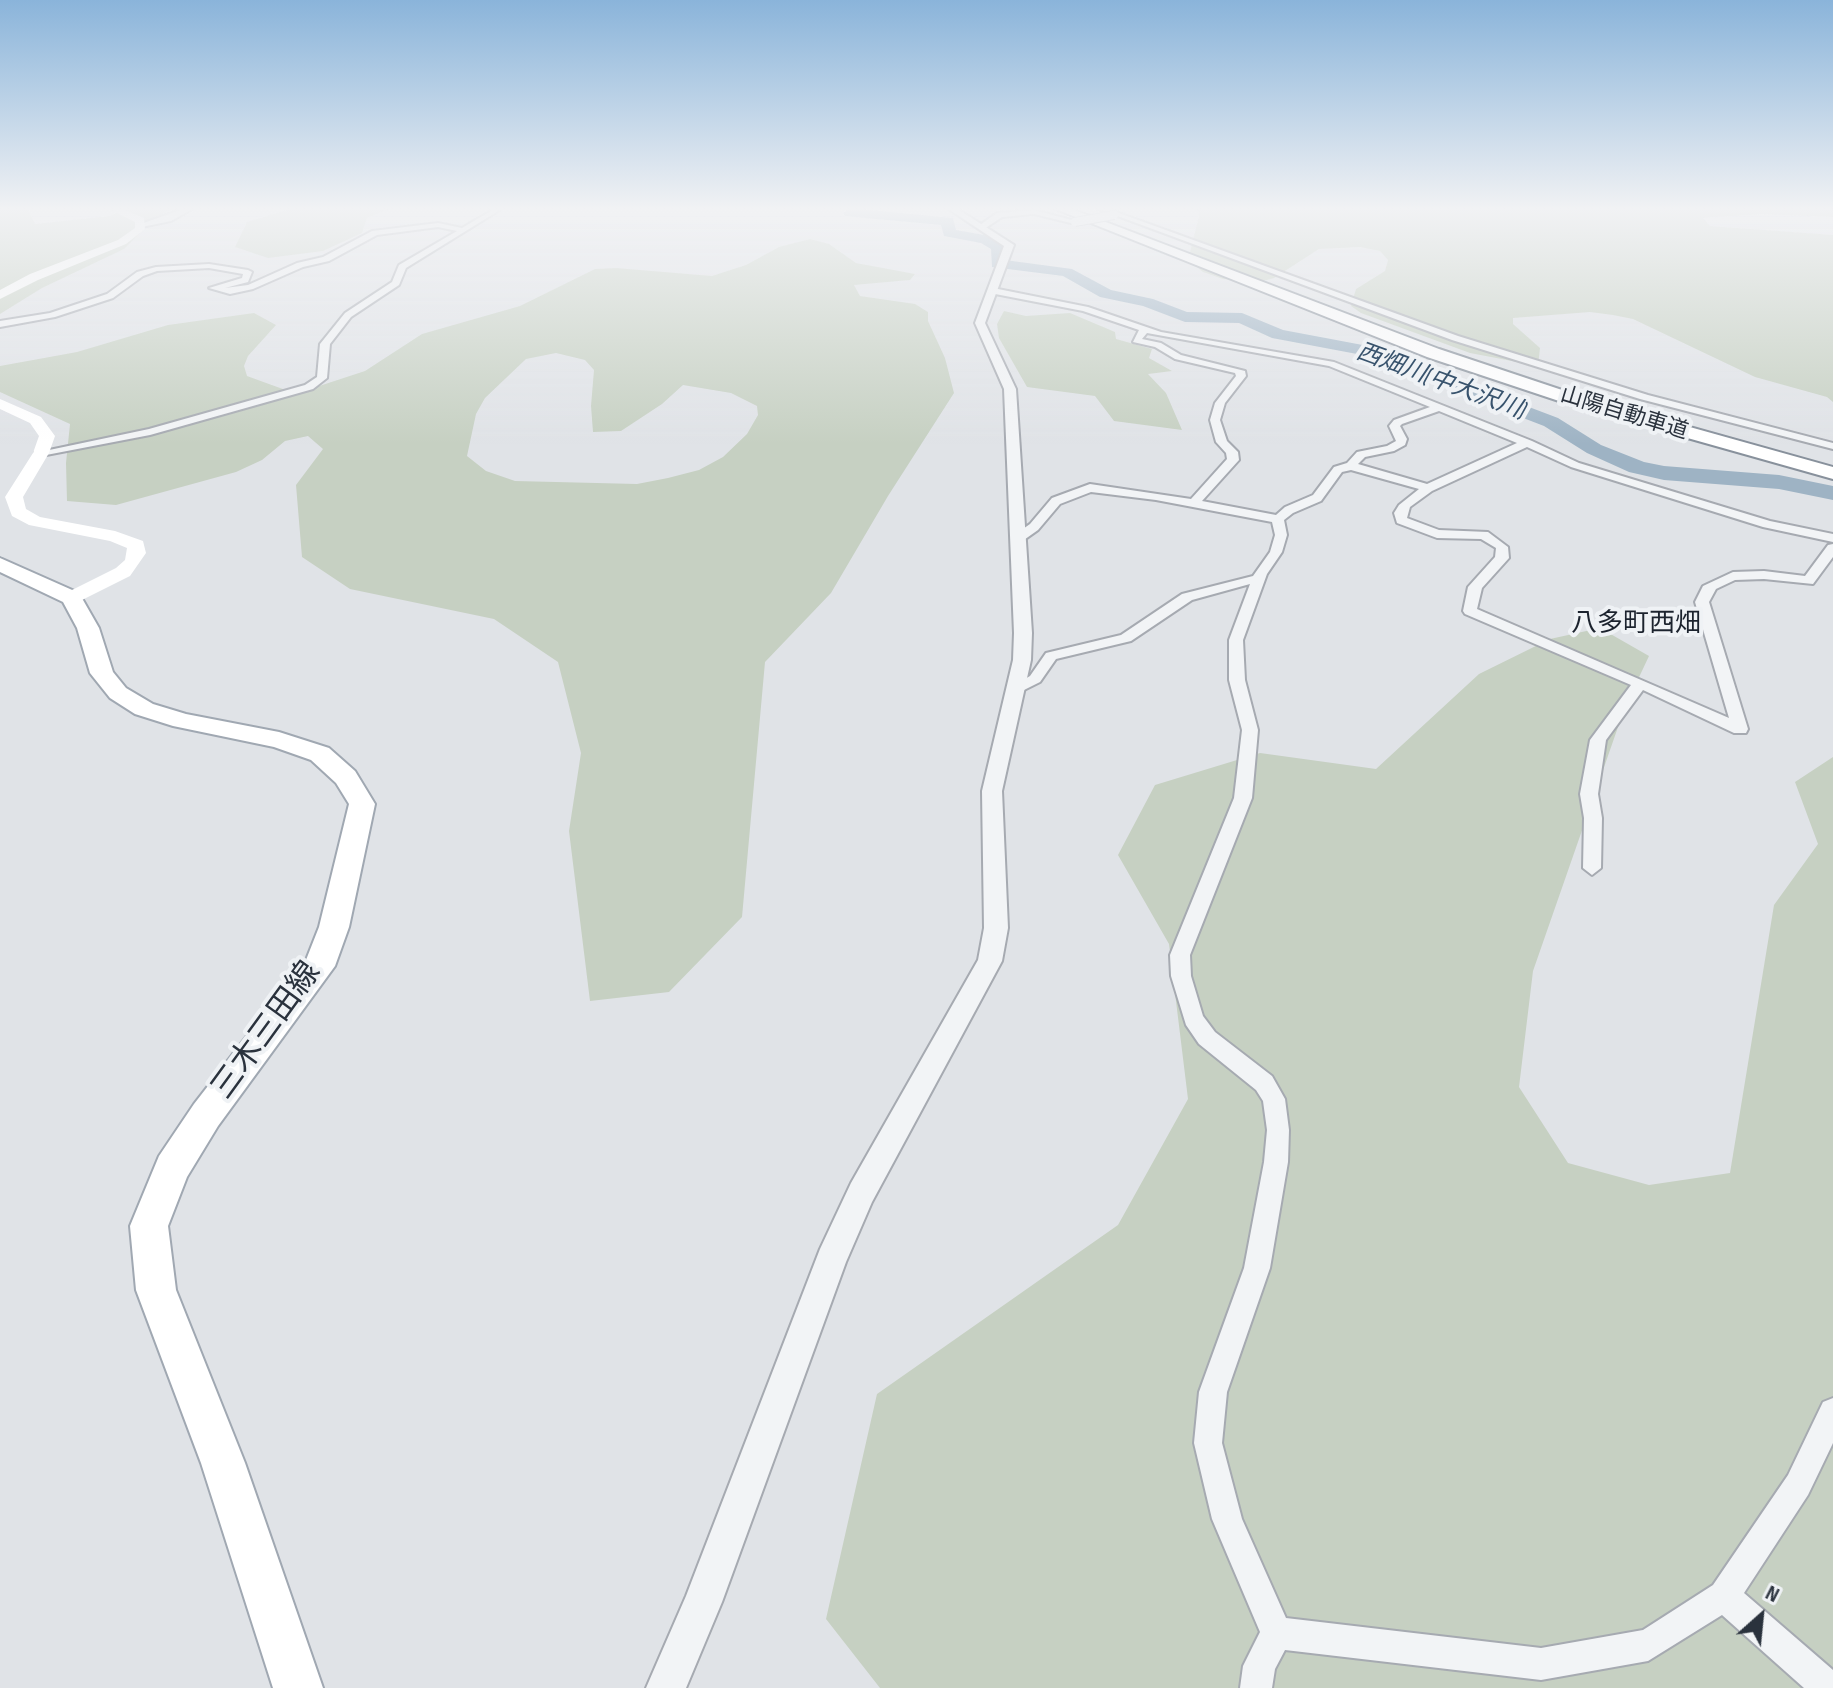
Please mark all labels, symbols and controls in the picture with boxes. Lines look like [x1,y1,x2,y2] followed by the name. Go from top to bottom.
[1352,338,1530,426] water label: 西畑川(中大沢川)
[1557,382,1691,446] street label: 山陽自動車道
[1571,608,1701,640] district label: 八多町西畑
[204,955,330,1107] street label: 三木三田線
[1721,1576,1801,1656] north arrow
[1761,1579,1783,1609] text: N

